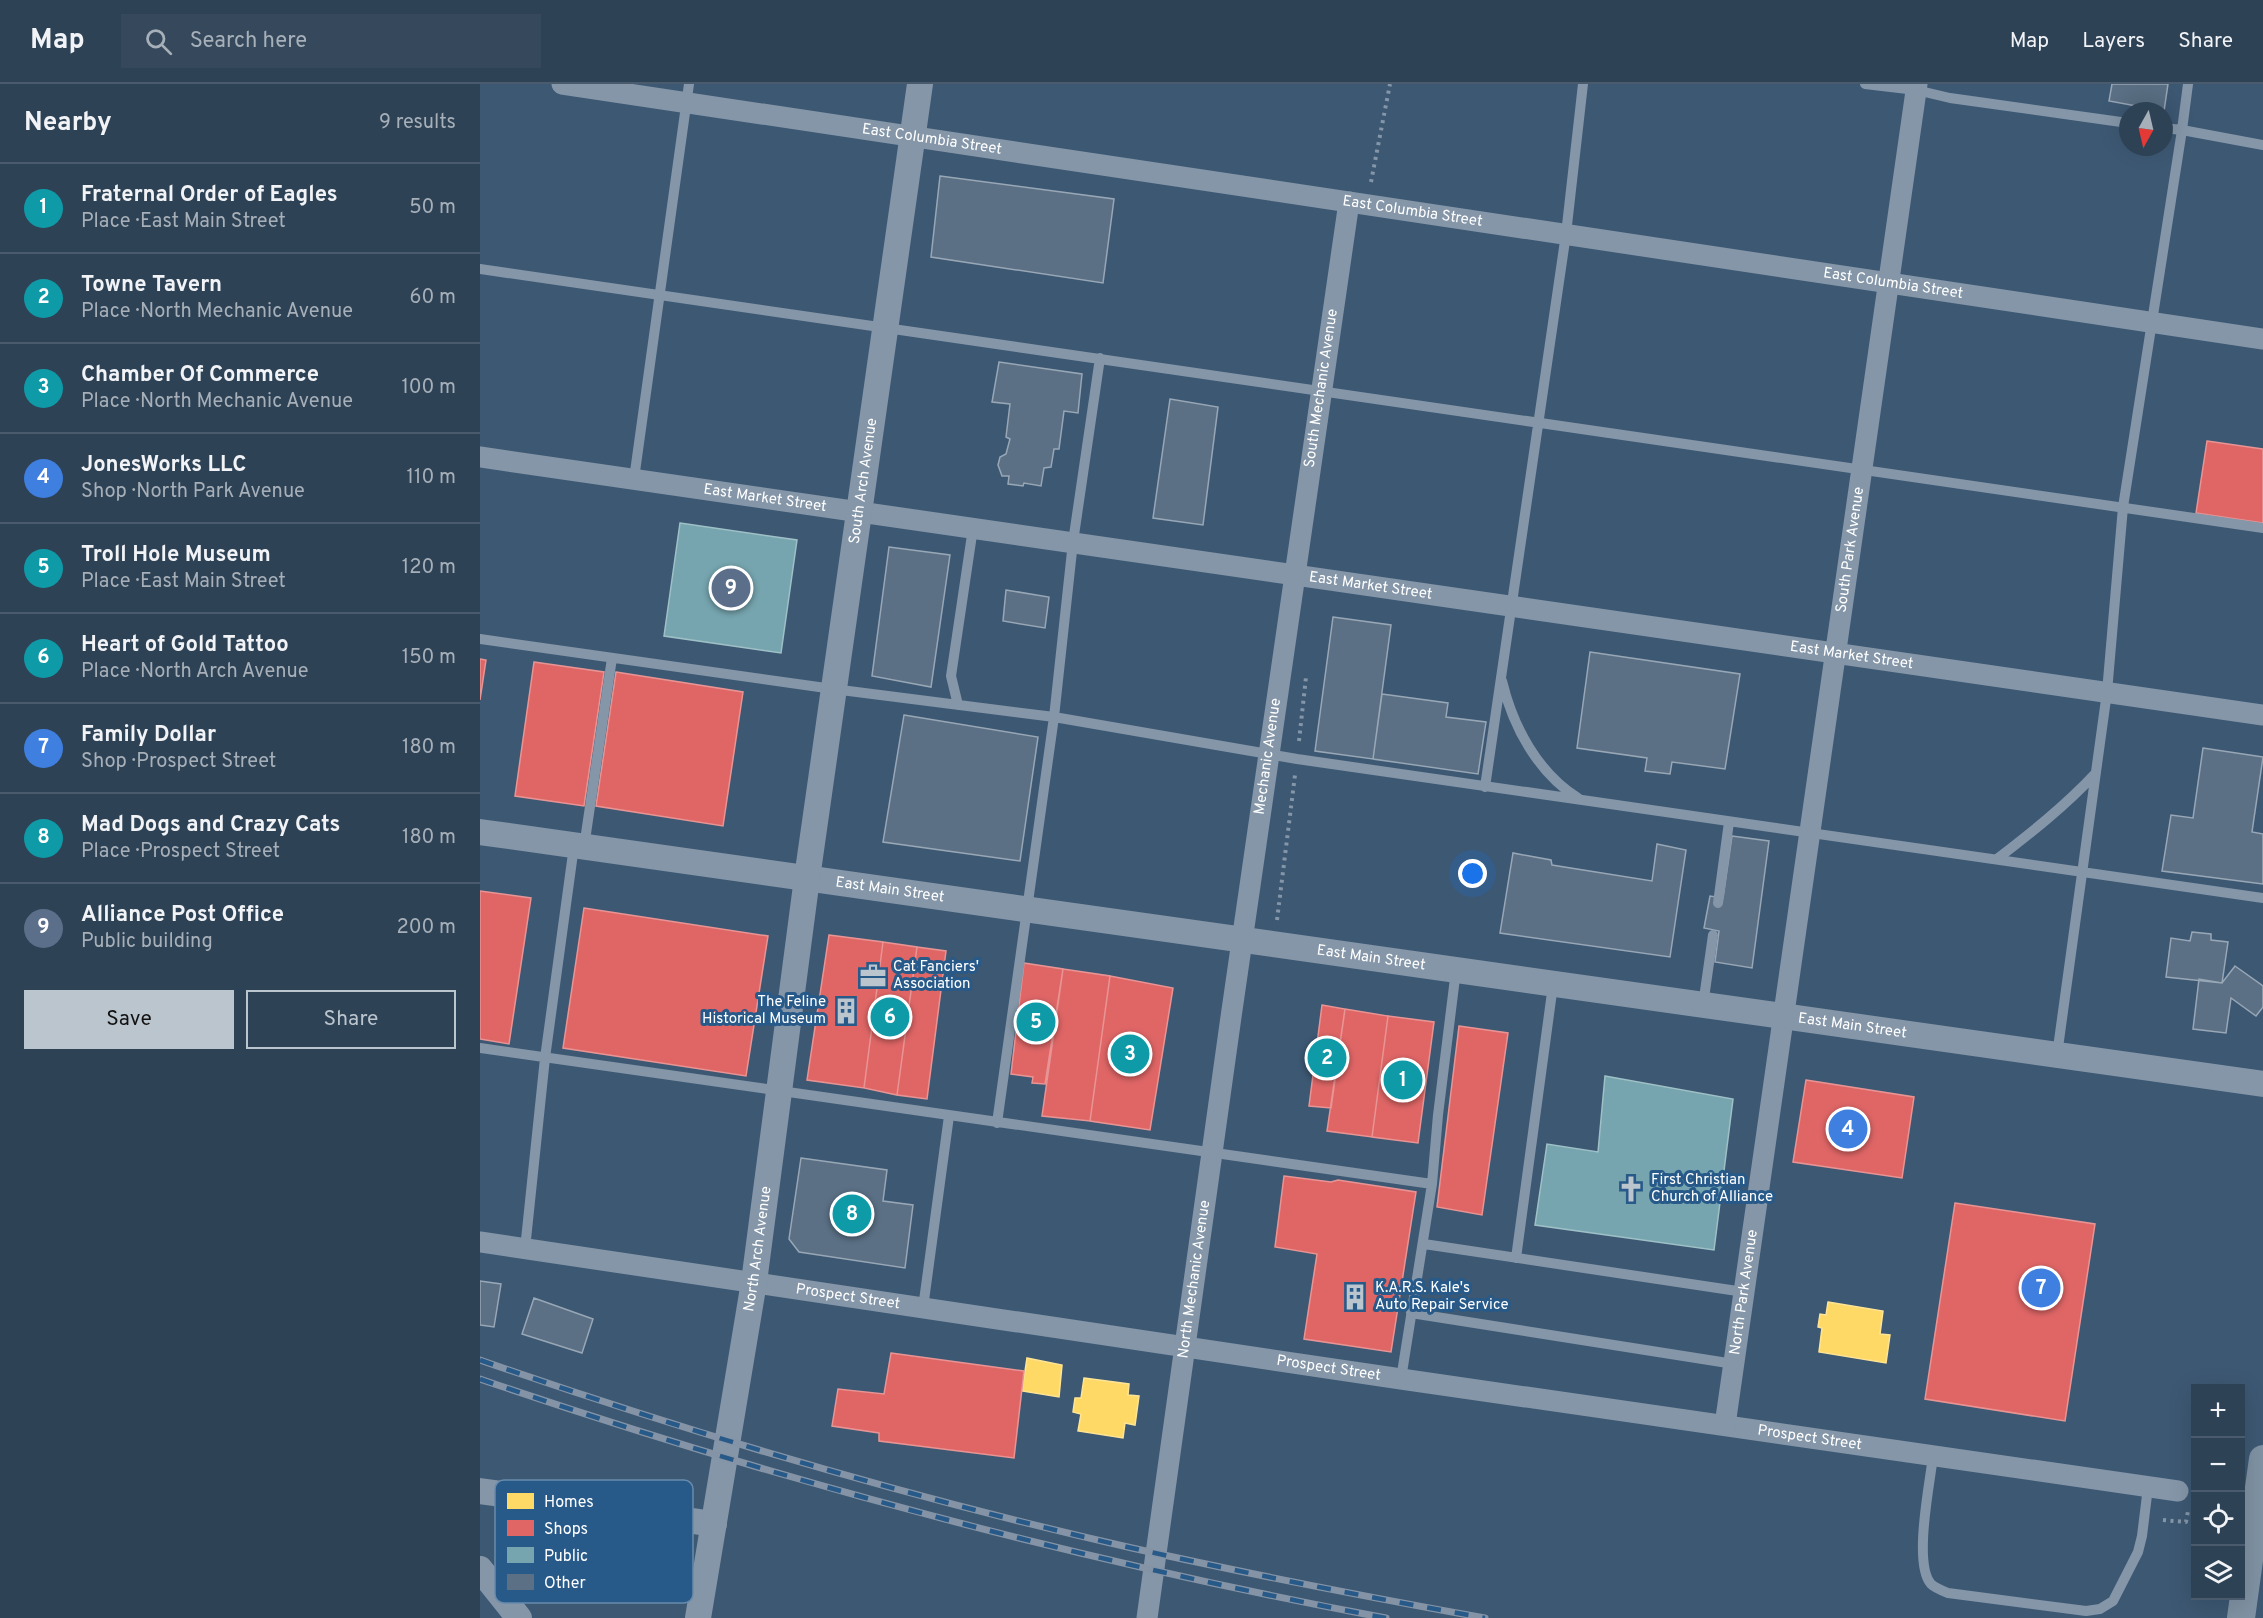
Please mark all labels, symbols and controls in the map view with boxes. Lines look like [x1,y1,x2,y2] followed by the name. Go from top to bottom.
[121,14,541,68] search box
[30,23,85,59] text: Map
[142,25,175,58] icon: search
[190,28,307,55] text: Search here
[2010,28,2049,55] text: Map
[2082,28,2145,55] text: Layers
[2178,28,2233,55] text: Share
[2119,102,2173,156] north arrow
[24,107,112,140] text: Nearby
[379,110,456,136] text: 9 results
[861,120,1003,159] street label: East Columbia Street
[81,182,338,209] text: Fraternal Order of Eagles
[1341,192,1484,231] street label: East Columbia Street
[40,195,48,221] text: 1
[409,195,456,221] text: 50 m
[81,209,286,235] text: Place · East Main Street
[1822,264,1964,303] street label: East Columbia Street
[81,272,222,299] text: Towne Tavern
[37,285,50,311] text: 2
[410,285,456,311] text: 60 m
[81,299,353,325] text: Place · North Mechanic Avenue
[1300,308,1342,469] street label: South Mechanic Avenue
[81,362,319,389] text: Chamber Of Commerce
[38,375,50,401] text: 3
[401,375,456,401] text: 100 m
[81,389,353,415] text: Place · North Mechanic Avenue
[845,417,882,545] street label: South Arch Avenue
[81,452,246,479] text: JonesWorks LLC
[37,465,50,491] text: 4
[407,465,456,491] text: 110 m
[81,479,305,505] text: Shop · North Park Avenue
[702,480,828,517] street label: East Market Street
[1832,486,1869,614] street label: South Park Avenue
[81,542,271,569] text: Troll Hole Museum
[37,555,50,581] text: 5
[402,555,456,581] text: 120 m
[712,566,750,610] pin: 9
[1308,568,1434,604] street label: East Market Street
[81,569,286,595] text: Place · East Main Street
[81,632,289,659] text: Heart of Gold Tattoo
[1789,637,1915,674] street label: East Market Street
[37,645,50,671] text: 6
[402,645,456,671] text: 150 m
[81,659,309,685] text: Place · North Arch Avenue
[1250,697,1286,816] street label: Mechanic Avenue
[81,722,216,749] text: Family Dollar
[38,735,49,761] text: 7
[402,735,456,761] text: 180 m
[81,749,276,775] text: Shop · Prospect Street
[81,812,340,839] text: Mad Dogs and Crazy Cats
[37,825,50,851] text: 8
[402,825,456,851] text: 180 m
[81,839,280,865] text: Place · Prospect Street
[1458,859,1487,888] your location
[834,873,945,907] street label: East Main Street
[81,902,284,929] text: Alliance Post Office
[37,915,50,941] text: 9
[397,915,456,941] text: 200 m
[81,929,213,955] text: Public building
[1316,941,1427,975] street label: East Main Street
[893,958,979,994] place label: Cat Fanciers' Association
[858,961,888,991] office icon: Cat Fanciers' Association
[24,990,234,1049] button: Save
[246,990,456,1049] button: Share
[702,993,826,1029] place label: The Feline Historical Museum
[870,994,910,1040] pin: 6
[831,996,861,1026] building icon: The Feline Historical Museum
[1016,1000,1056,1044] pin: 5
[1797,1009,1908,1043] street label: East Main Street
[1110,1032,1150,1076] pin: 3
[1308,1036,1346,1080] pin: 2
[1384,1058,1422,1102] pin: 1
[1828,1106,1868,1152] pin: 4
[1651,1171,1773,1207] place label: First Christian Church of Alliance
[1616,1174,1646,1204] church icon: First Christian Church of Alliance
[740,1185,776,1313] street label: North Arch Avenue
[832,1192,872,1236] pin: 8
[1174,1199,1215,1360] street label: North Mechanic Avenue
[1726,1228,1762,1356] street label: North Park Avenue
[2022,1266,2060,1310] pin: 7
[1375,1279,1509,1315] place label: K.A.R.S. Kale's Auto Repair Service
[795,1280,901,1314] street label: Prospect Street
[1340,1282,1370,1312] building icon: K.A.R.S. Kale's Auto Repair Service
[1275,1351,1382,1385] street label: Prospect Street
[2191,1384,2245,1600] map controls
[2191,1384,2245,1438] button: +
[1756,1421,1863,1455] street label: Prospect Street
[2191,1438,2245,1492] button: −
[495,1480,693,1603] legend
[2191,1492,2245,1546] button: locate
[544,1493,594,1513] text: Homes
[544,1520,588,1540] text: Shops
[2191,1546,2245,1600] button: layers
[544,1547,588,1567] text: Public
[544,1574,586,1594] text: Other

